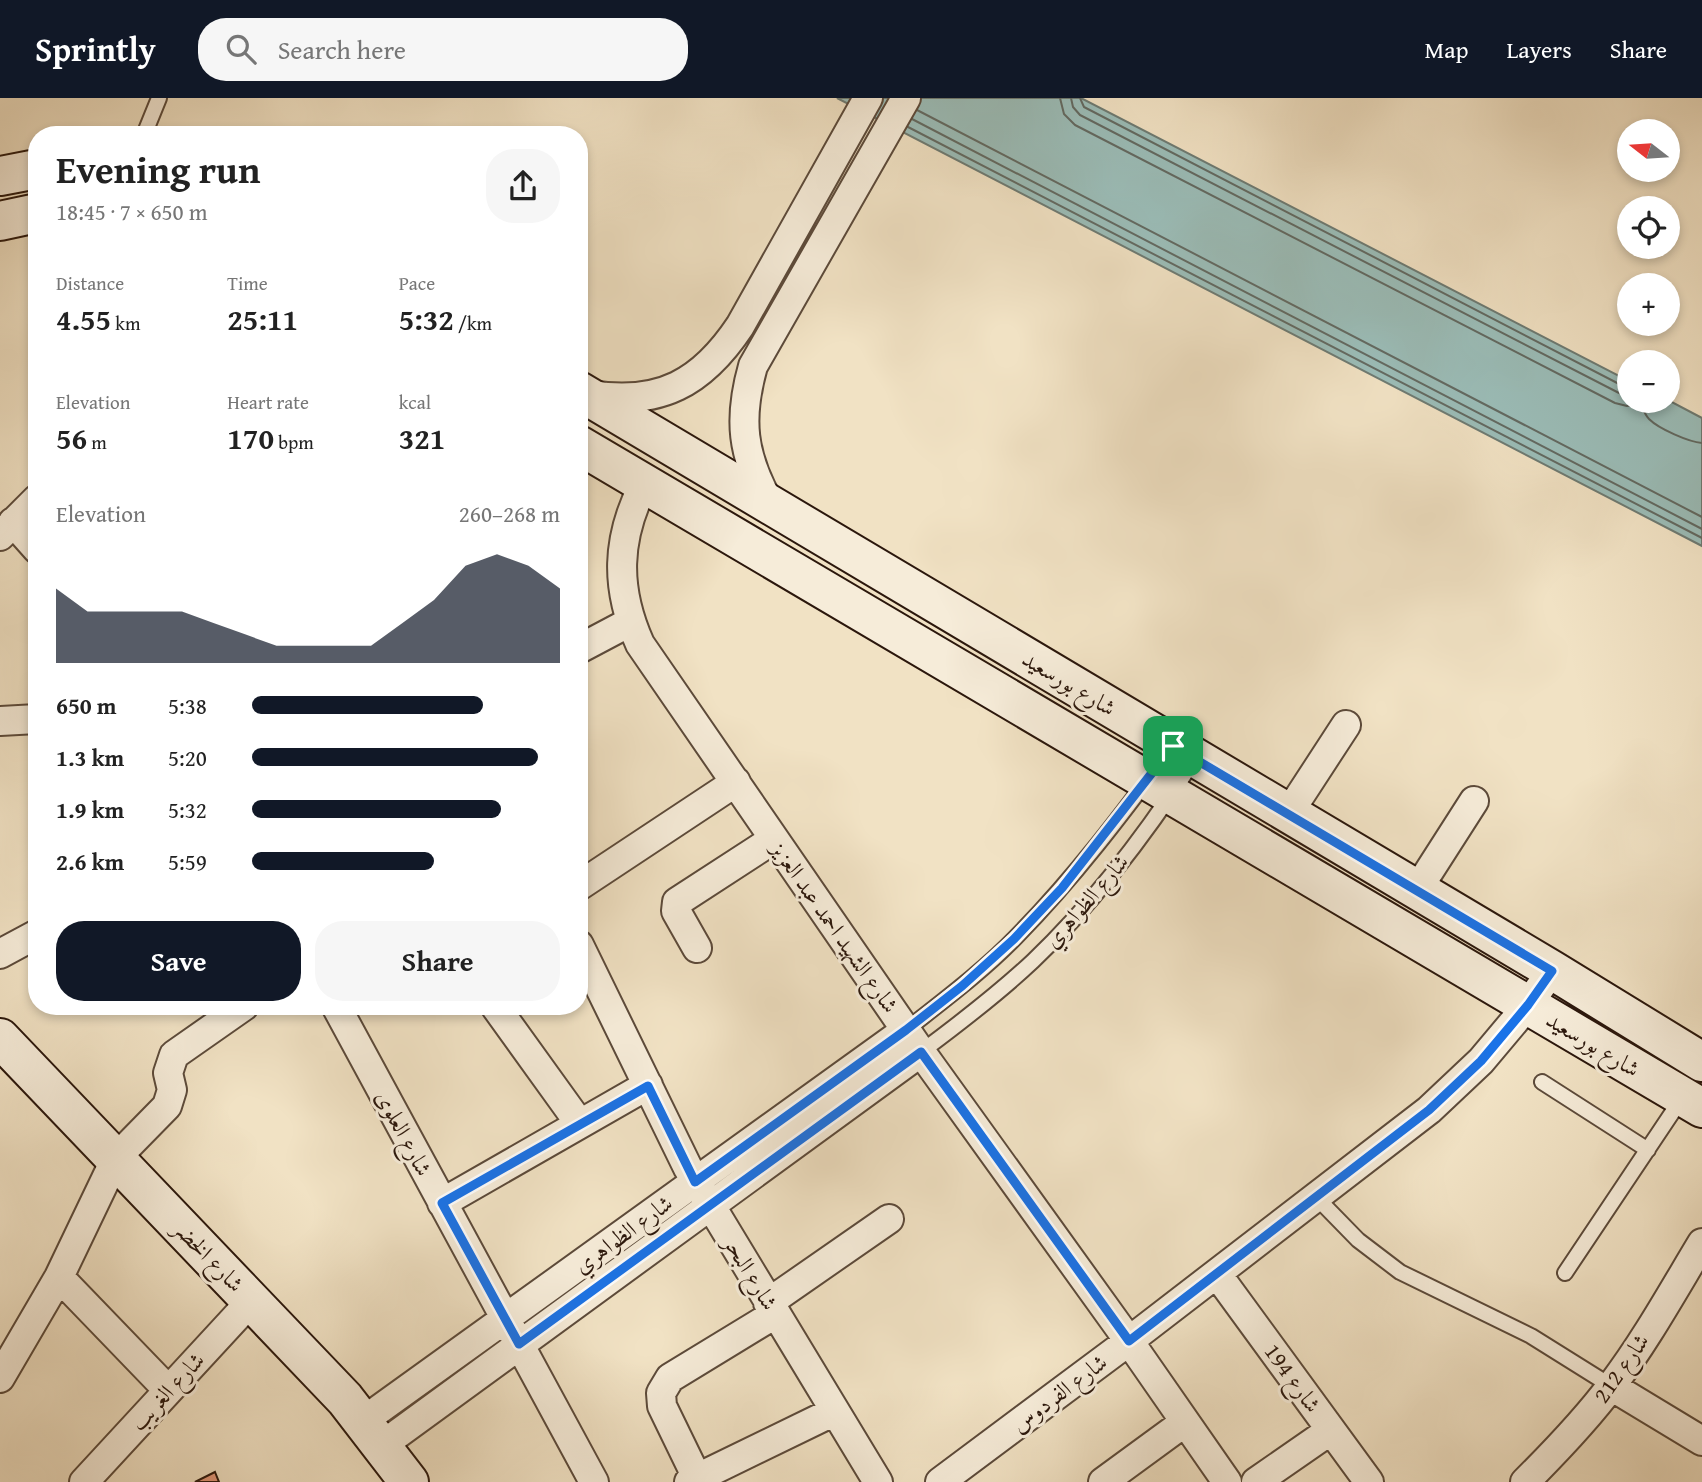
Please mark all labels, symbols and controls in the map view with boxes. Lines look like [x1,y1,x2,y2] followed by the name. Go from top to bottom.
[198,18,688,81] search box
[35,25,156,73] text: Sprintly
[222,30,260,68] icon: search
[278,30,406,69] text: Search here
[1425,32,1468,67] text: Map
[1506,32,1572,67] text: Layers
[1610,32,1667,67] text: Share
[1617,119,1680,182] north arrow
[1617,119,1680,413] map controls
[56,141,260,197] text: Evening run
[486,149,560,223] button: share
[56,195,208,228] text: 18:45 · 7 × 650 m
[1617,196,1680,259] button: locate
[56,269,124,297] text: Distance
[227,269,268,297] text: Time
[399,269,435,297] text: Pace
[1617,273,1680,336] button: +
[56,297,111,341] text: 4.55
[227,297,298,341] text: 25:11
[399,297,454,341] text: 5:32
[111,309,140,337] text: km
[454,309,492,337] text: /km
[1617,350,1680,413] button: −
[56,388,130,416] text: Elevation
[227,388,309,416] text: Heart rate
[399,388,431,416] text: kcal
[56,416,87,460] text: 56
[227,416,274,460] text: 170
[399,416,445,460] text: 321
[87,428,107,456] text: m
[274,428,314,456] text: bpm
[56,497,146,530] text: Elevation
[459,497,560,530] text: 260–268 m
[1014,642,1123,727] street label: شارع بورسعيد
[56,689,117,722] text: 650 m
[168,689,207,722] text: 5:38
[1143,716,1203,776] pin
[1154,727,1192,765] icon: arrive
[56,741,124,774] text: 1.3 km
[168,741,207,774] text: 5:20
[56,793,124,826] text: 1.9 km
[168,793,207,826] text: 5:32
[759,832,907,1022] street label: شارع الشهيد احمد عبد العزيز
[56,845,124,878] text: 2.6 km
[168,845,207,878] text: 5:59
[1035,846,1139,958] street label: شارع الظواهري
[56,921,301,1001] button: Save
[315,921,560,1001] button: Share
[1538,1003,1647,1088] street label: شارع بورسعيد
[364,1084,441,1184] street label: شارع العلوى
[566,1186,681,1284] street label: شارع الظواهري
[162,1211,252,1302] street label: شارع الخضر
[712,1228,787,1318] street label: شارع البحر
[1585,1326,1660,1412] street label: شارع 212
[1254,1336,1330,1421] street label: شارع 194
[122,1344,215,1440] street label: شارع الغريب
[1004,1345,1116,1443] street label: شارع الفردوس

